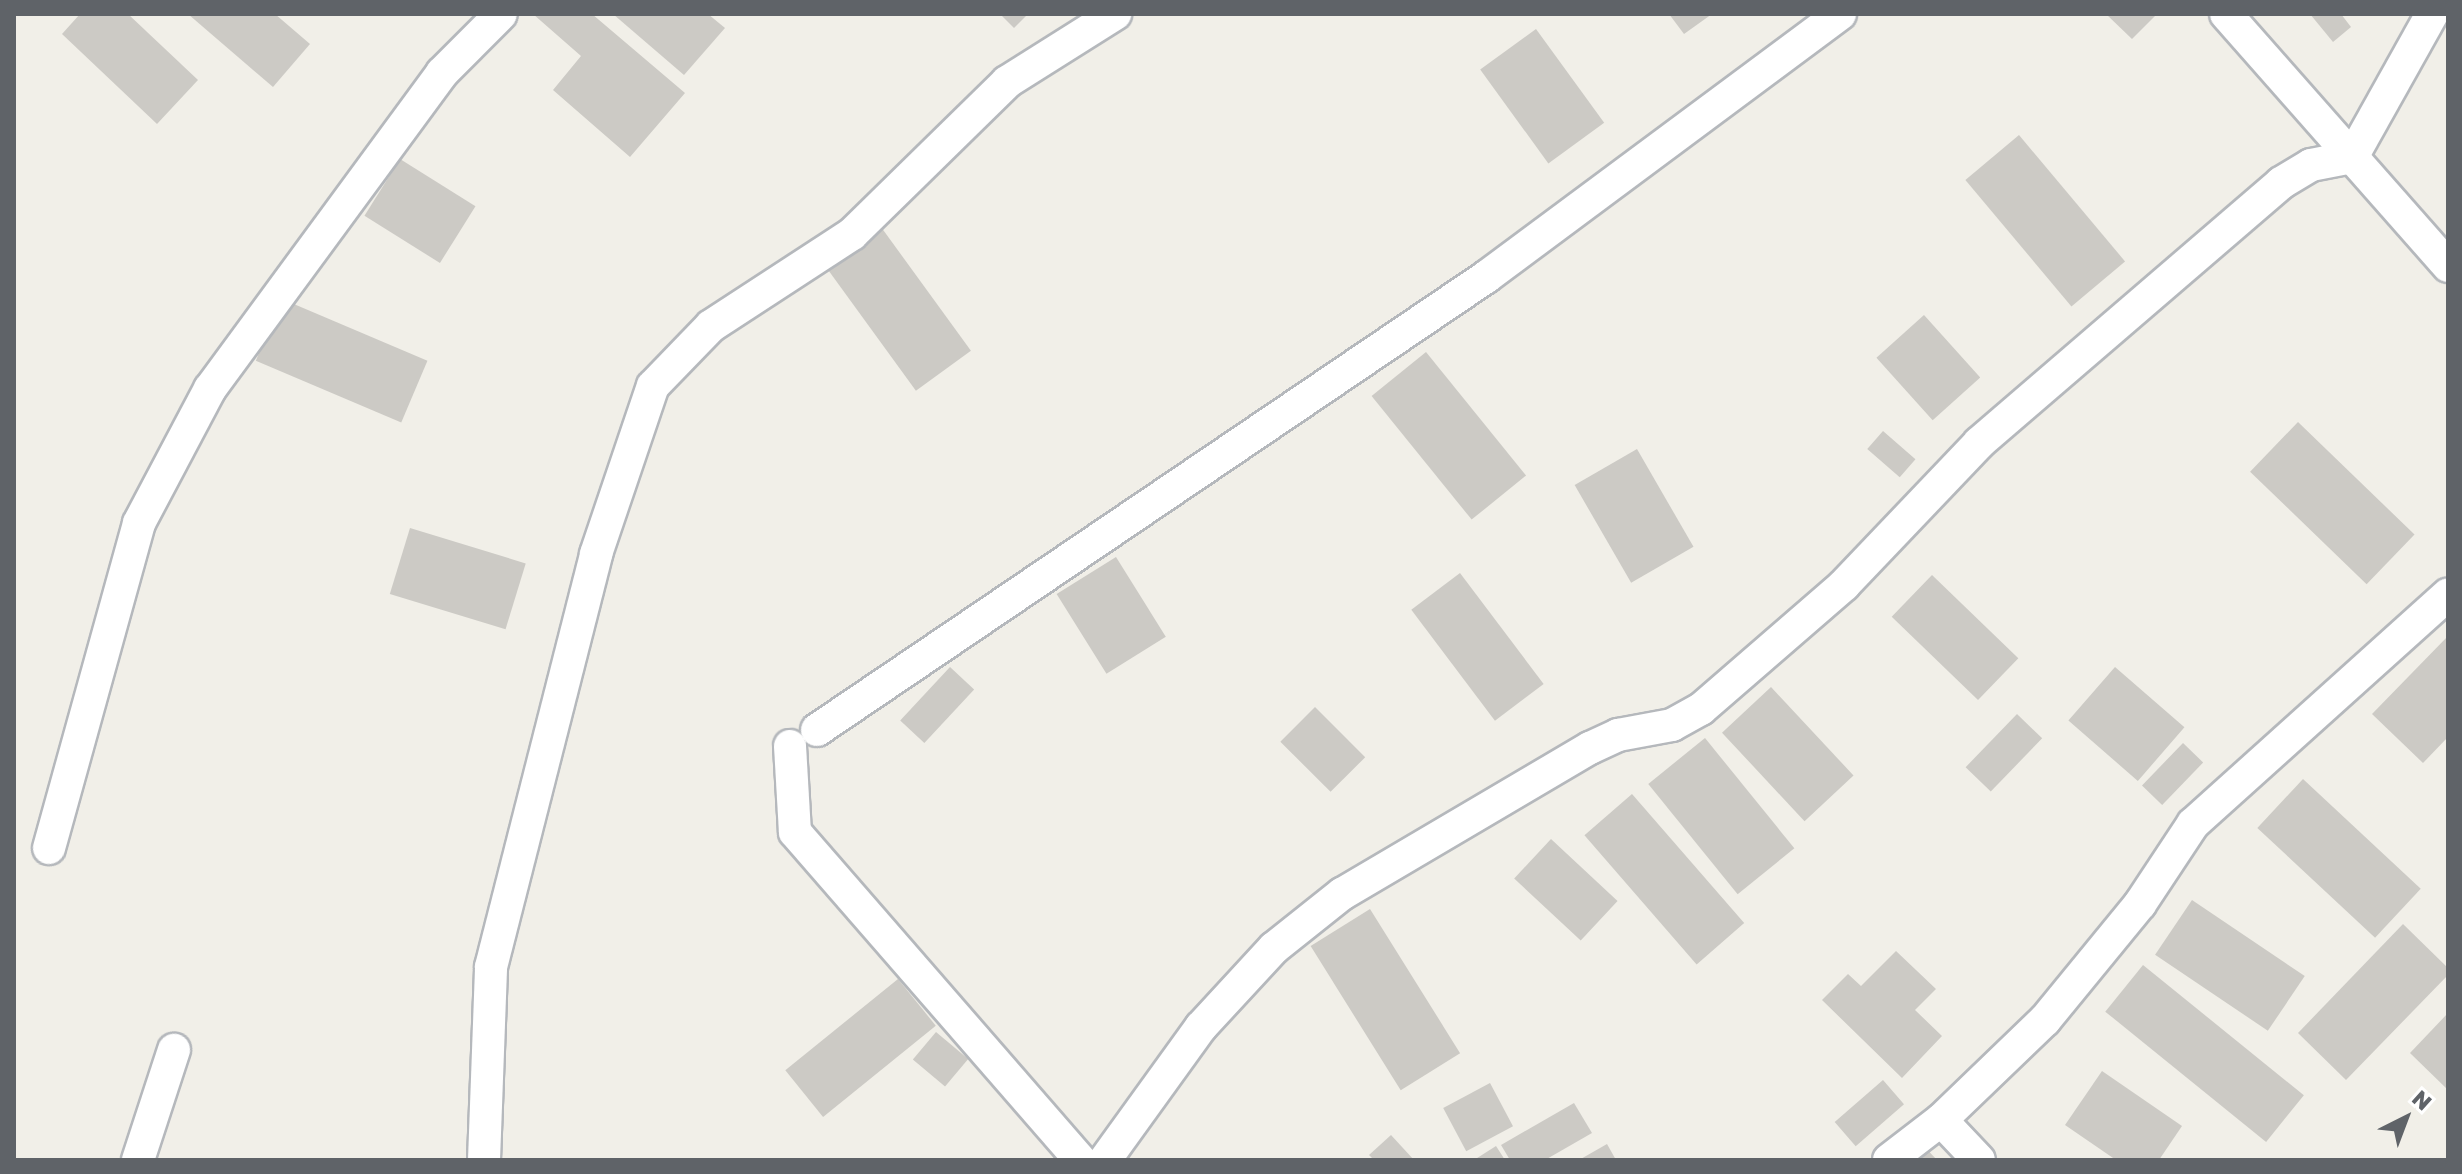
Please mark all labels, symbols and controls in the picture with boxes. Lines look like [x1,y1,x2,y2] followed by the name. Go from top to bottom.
[2366,1078,2446,1158] north arrow
[2407,1084,2438,1115] text: N

